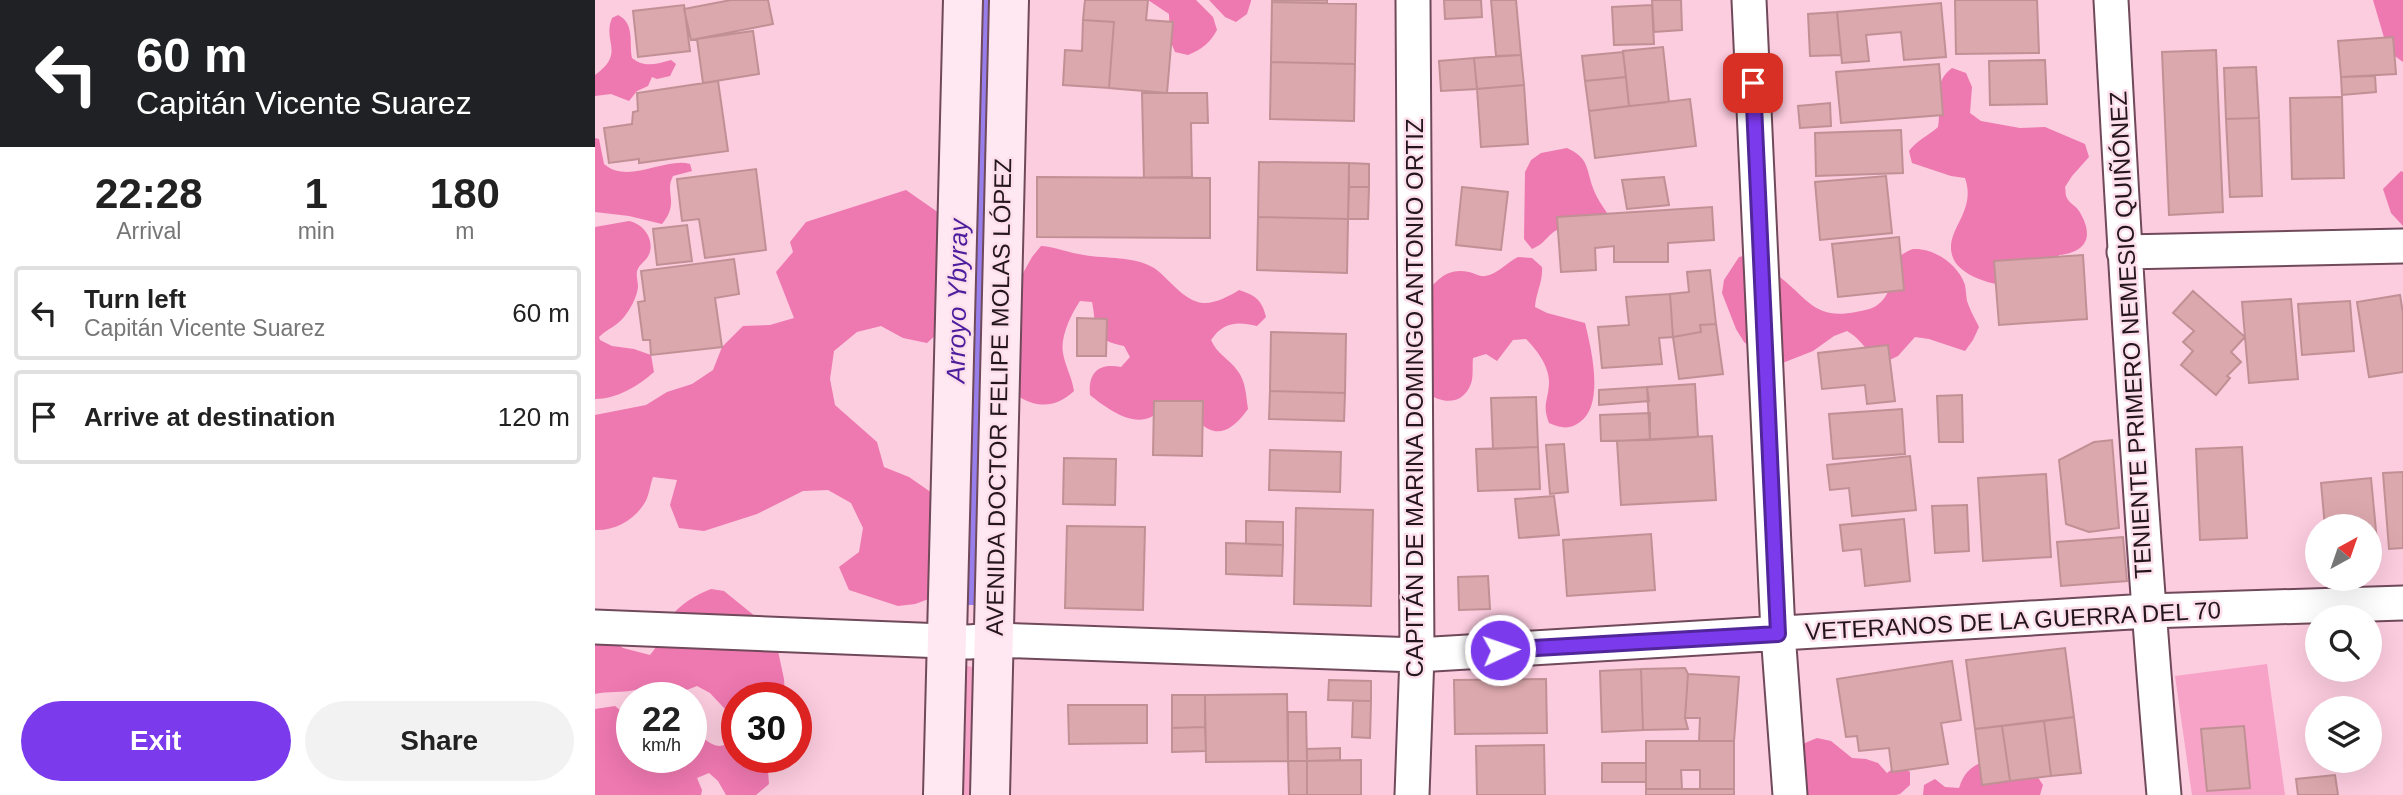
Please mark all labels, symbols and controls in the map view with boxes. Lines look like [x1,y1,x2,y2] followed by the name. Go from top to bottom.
[21,28,112,119] icon: left
[136,28,248,82] text: 60 m
[1723,53,1783,113] pin
[1734,64,1772,102] icon: arrive
[136,85,472,121] text: Capitán Vicente Suarez
[2104,91,2157,579] street label: TENIENTE PRIMERO NEMESIO QUIÑÓNEZ
[1401,118,1428,678] street label: CAPITÁN DE MARINA DOMINGO ANTONIO ORTIZ
[981,158,1016,636] street label: AVENIDA DOCTOR FELIPE MOLAS LÓPEZ
[95,170,203,217] text: 22:28
[304,170,328,217] text: 1
[430,170,500,217] text: 180
[941,217,973,385] water label: Arroyo Ybyray
[116,218,181,244] text: Arrival
[298,218,335,244] text: min
[455,218,474,244] text: m
[84,284,186,314] text: Turn left
[25,294,63,332] icon: left
[512,298,570,328] text: 60 m
[84,315,325,341] text: Capitán Vicente Suarez
[25,398,63,436] icon: arrive
[84,402,335,432] text: Arrive at destination
[498,402,570,432] text: 120 m
[2305,514,2382,592] north arrow
[2305,514,2382,773] map controls
[1804,596,2222,645] street label: VETERANOS DE LA GUERRA DEL 70
[2305,605,2382,682] button: search
[1463,613,1537,687] position arrow
[721,682,812,773] speed limit sign: 30
[2305,696,2382,773] button: layers
[642,699,681,738] text: 22
[21,701,291,781] button: Exit
[305,701,574,781] button: Share
[642,735,681,755] text: km/h

